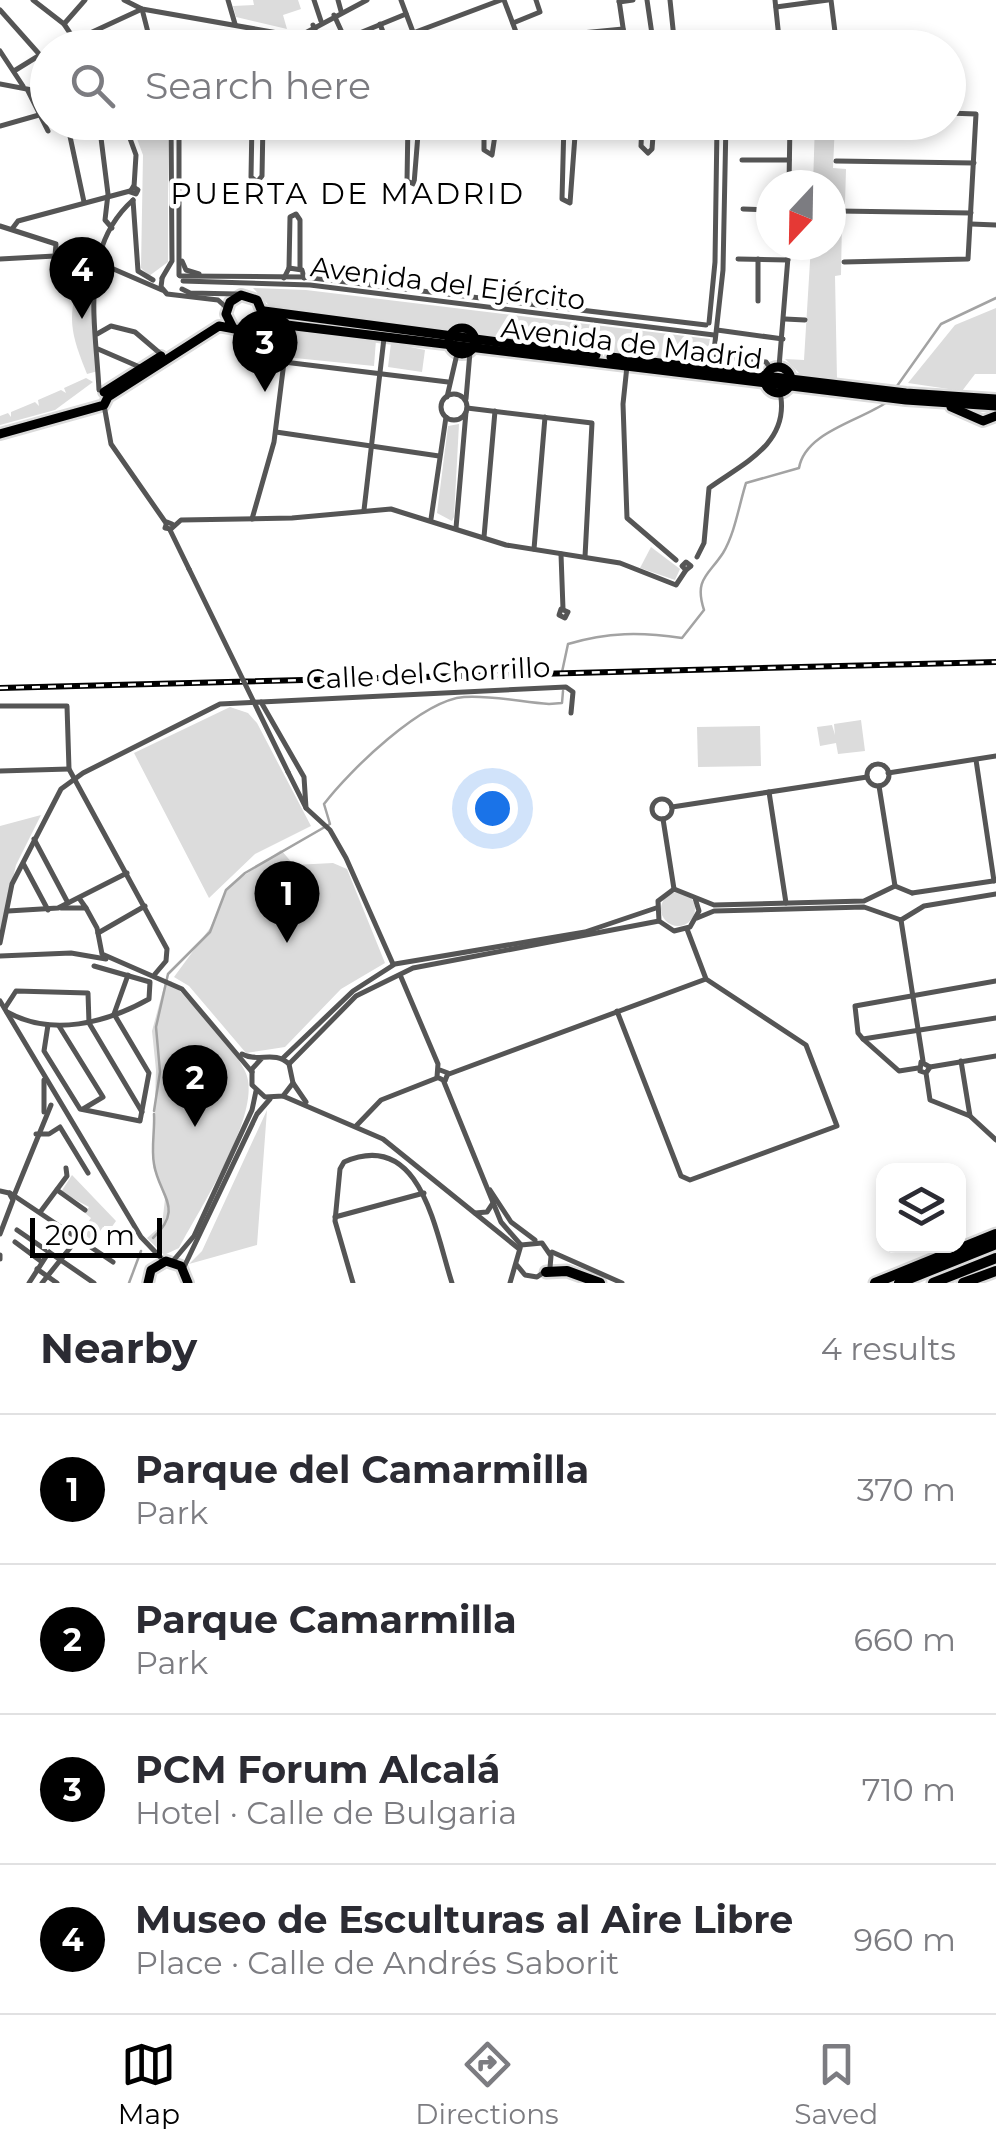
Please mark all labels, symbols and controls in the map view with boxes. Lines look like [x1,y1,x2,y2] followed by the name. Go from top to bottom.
[30,30,966,140] search box
[65,58,120,113] icon: search
[145,62,371,109] text: Search here
[756,170,846,260] north arrow
[170,175,526,212] district label: PUERTA DE MADRID
[49,236,114,319] pin: 4
[309,249,587,317] street label: Avenida del Ejército
[232,310,298,392] pin: 3
[499,310,765,376] street label: Avenida de Madrid
[305,650,551,696] street label: Calle del Chorrillo
[467,783,518,834] your location
[254,860,320,943] pin: 1
[162,1044,228,1127] pin: 2
[876,1163,966,1253] map controls
[876,1163,966,1253] button: layers
[30,1213,162,1258] scale bar
[45,1218,135,1252] text: 200 m
[40,1322,197,1374] text: Nearby
[821,1329,956,1368] text: 4 results
[135,1446,589,1493] text: Parque del Camarmilla
[66,1470,79,1509] text: 1
[857,1470,956,1509] text: 370 m
[135,1493,208,1532] text: Park
[135,1596,517,1643] text: Parque Camarmilla
[63,1620,82,1659] text: 2
[854,1620,956,1659] text: 660 m
[135,1643,208,1682] text: Park
[135,1746,500,1793] text: PCM Forum Alcalá
[63,1770,82,1809] text: 3
[862,1770,956,1809] text: 710 m
[135,1793,517,1832] text: Hotel · Calle de Bulgaria
[135,1896,793,1943] text: Museo de Esculturas al Aire Libre
[61,1920,84,1959] text: 4
[854,1920,956,1959] text: 960 m
[135,1943,619,1982] text: Place · Calle de Andrés Saborit
[118,2037,180,2131] tab: Map
[415,2037,559,2131] tab: Directions
[794,2037,878,2131] tab: Saved

